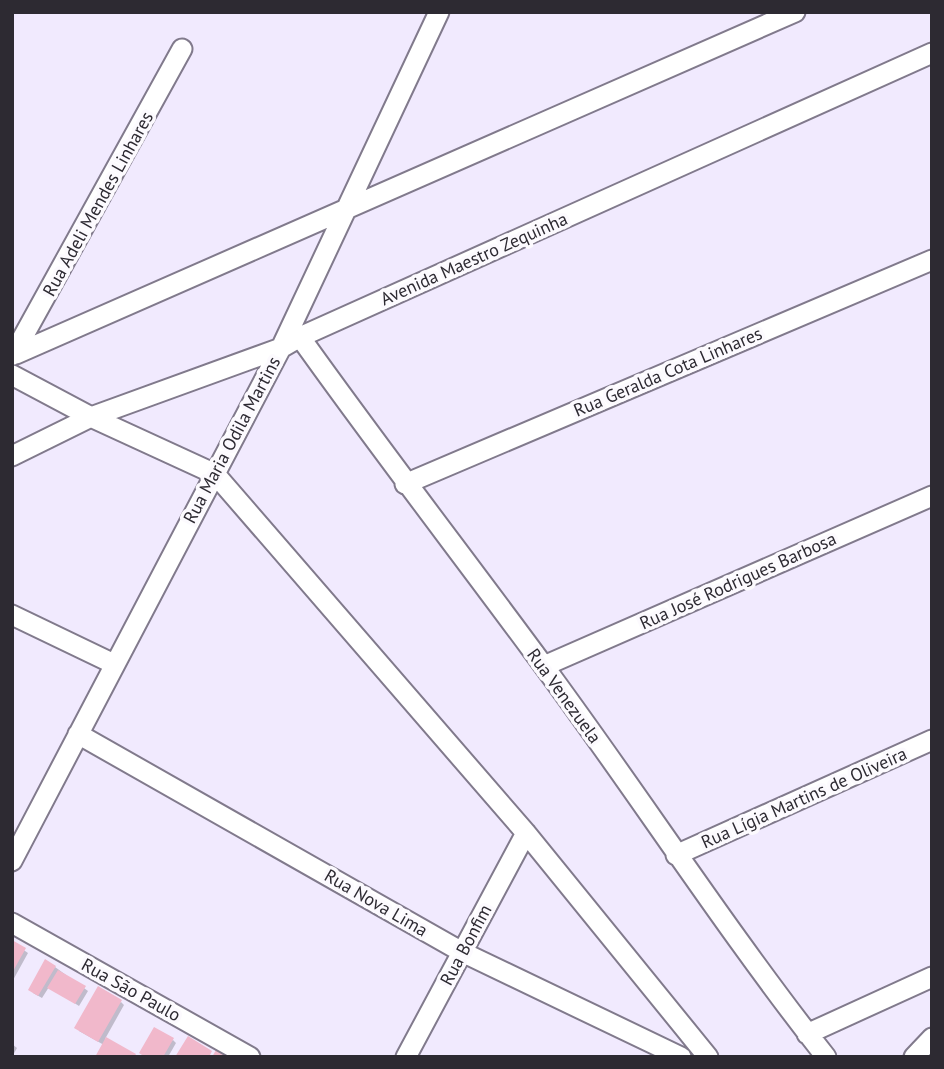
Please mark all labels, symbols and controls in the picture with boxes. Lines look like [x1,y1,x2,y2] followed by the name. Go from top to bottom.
[37,107,158,300] street label: Rua Adeli Mendes Linhares
[377,207,571,310] street label: Avenida Maestro Zequinha
[570,321,766,422] street label: Rua Geralda Cota Linhares
[178,352,285,527] street label: Rua Maria Odila Martins
[636,527,840,634] street label: Rua José Rodrigues Barbosa
[522,644,607,748] street label: Rua Venezuela
[697,742,910,853] street label: Rua Lígia Martins de Oliveira
[320,864,432,941] street label: Rua Nova Lima
[435,900,496,989] street label: Rua Bonfim
[78,953,185,1026] street label: Rua São Paulo

